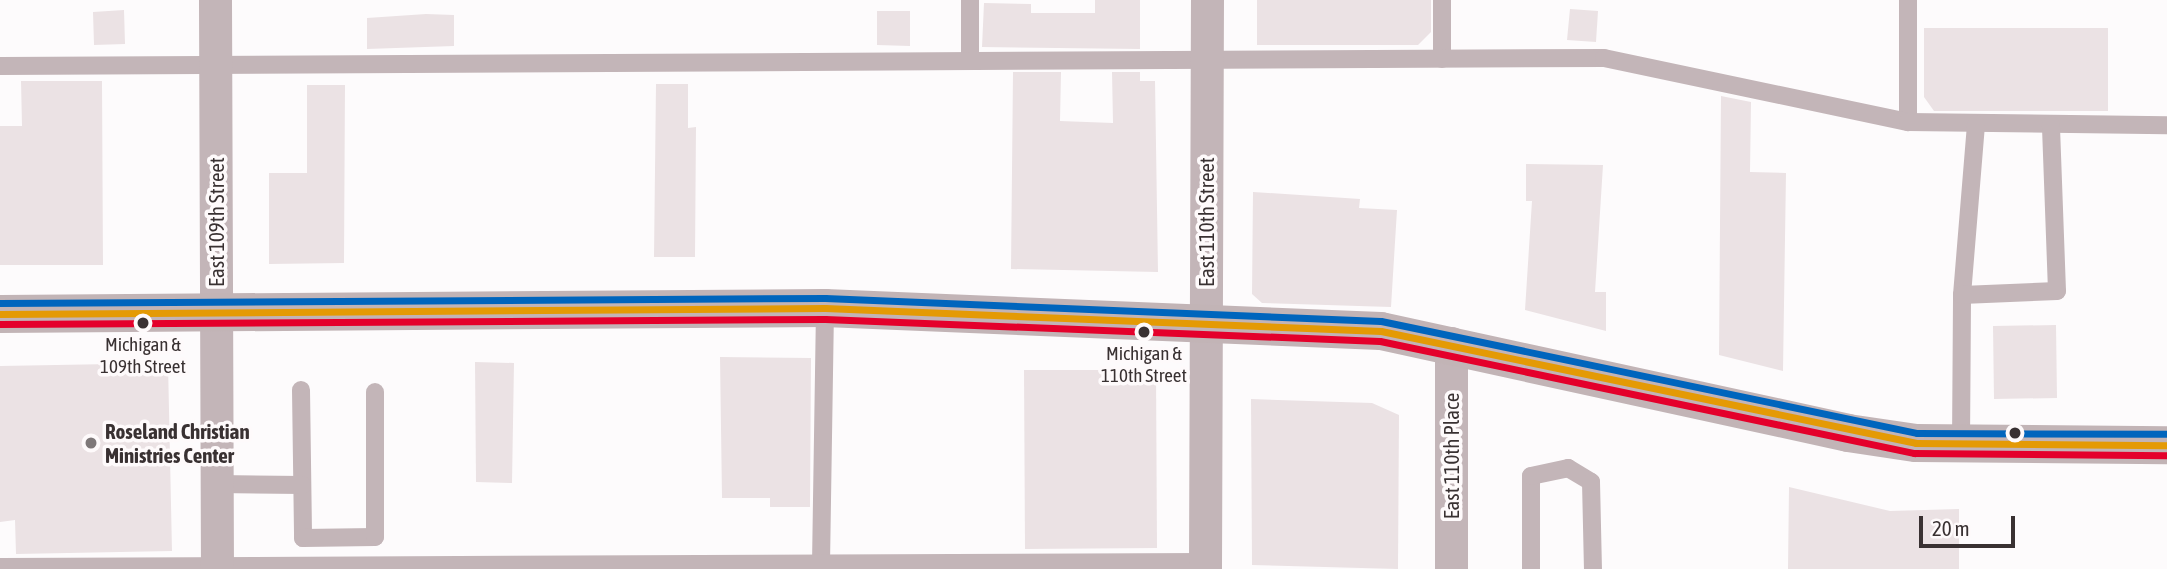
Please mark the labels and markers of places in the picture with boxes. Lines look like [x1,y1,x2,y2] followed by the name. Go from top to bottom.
[136,316,150,330] marker: Michigan & 109th Street
[1137,325,1151,339] marker: Michigan & 110th Street
[100,334,186,378] place label: Michigan & 109th Street
[1101,343,1187,387] place label: Michigan & 110th Street
[105,418,250,468] place label: Roseland Christian Ministries Center
[2008,426,2022,440] unlabelled marker
[83,435,99,451] marker: Roseland Christian Ministries Center

